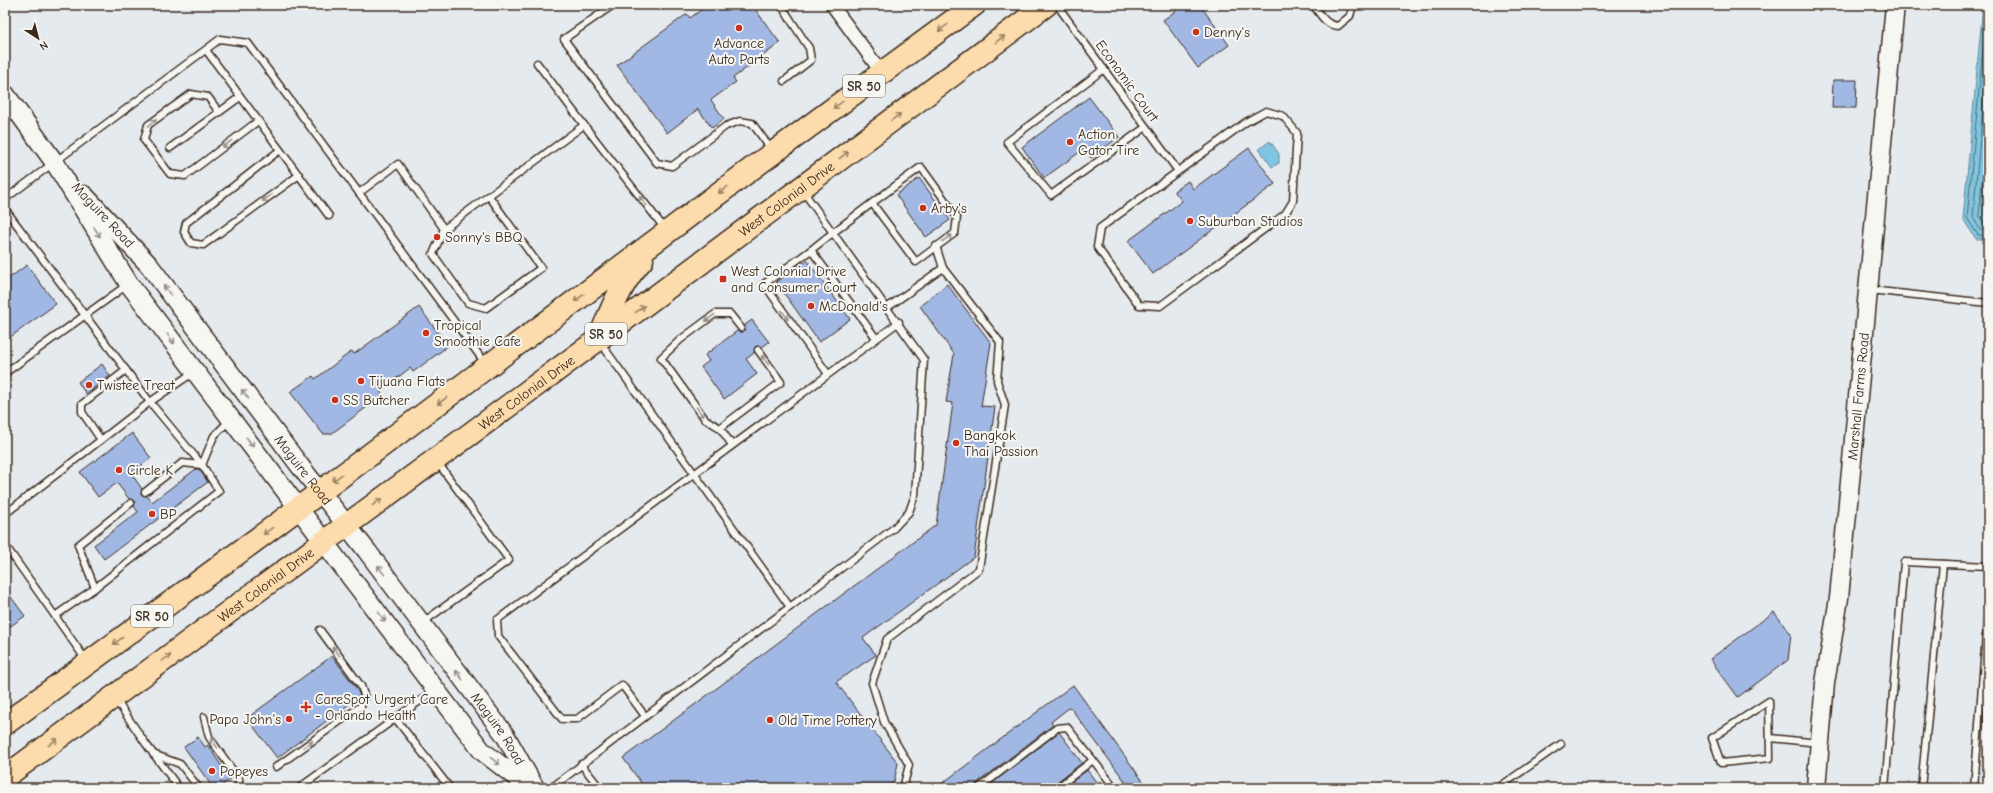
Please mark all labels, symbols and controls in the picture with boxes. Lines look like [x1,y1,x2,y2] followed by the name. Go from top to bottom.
[18,18,58,58] north arrow
[734,23,744,33] marker: Advance Auto Parts
[937,24,948,32] one-way arrow
[1204,24,1250,41] place label: Denny's
[1191,27,1201,37] marker: Denny's
[709,35,770,68] place label: Advance Auto Parts
[995,35,1006,43] one-way arrow
[1092,37,1163,126] street label: Economic Court
[37,38,50,53] text: N
[843,75,885,97] road number: SR 50
[833,101,844,109] one-way arrow
[890,112,901,121] one-way arrow
[147,118,157,127] one-way arrow
[1078,126,1139,159] place label: Action Gator Tire
[1065,137,1075,147] marker: Action Gator Tire
[221,140,232,148] one-way arrow
[839,151,850,159] one-way arrow
[735,158,838,240] street label: West Colonial Drive
[68,179,138,251] street label: Maguire Road
[718,186,729,194] one-way arrow
[262,194,273,202] one-way arrow
[639,196,647,207] one-way arrow
[931,200,967,217] place label: Arby's
[918,203,928,213] marker: Arby's
[1198,213,1303,230] place label: Suburban Studios
[1185,216,1195,226] marker: Suburban Studios
[94,226,102,238] one-way arrow
[445,229,522,246] place label: Sonny's BBQ
[432,232,442,242] marker: Sonny's BBQ
[941,234,952,243] one-way arrow
[731,263,857,296] place label: West Colonial Drive and Consumer Court
[718,274,728,284] marker: West Colonial Drive and Consumer Court
[163,284,171,295] one-way arrow
[574,294,585,302] one-way arrow
[819,298,888,315] place label: McDonald's
[806,301,816,311] marker: McDonald's
[634,305,645,313] one-way arrow
[781,309,790,320] one-way arrow
[705,314,716,322] one-way arrow
[434,317,521,350] place label: Tropical Smoothie Cafe
[585,323,627,345] road number: SR 50
[421,328,431,338] marker: Tropical Smoothie Cafe
[1844,332,1873,461] street label: Marshall Farms Road
[167,333,175,344] one-way arrow
[475,351,578,433] street label: West Colonial Drive
[761,355,769,366] one-way arrow
[369,373,445,390] place label: Tijuana Flats
[356,376,366,386] marker: Tijuana Flats
[97,377,176,394] place label: Twistee Treat
[84,380,94,390] marker: Twistee Treat
[241,388,249,399] one-way arrow
[343,392,410,409] place label: SS Butcher
[330,395,340,405] marker: SS Butcher
[437,397,448,405] one-way arrow
[696,406,704,417] one-way arrow
[964,427,1038,460] place label: Bangkok Thai Passion
[271,431,336,508] street label: Maguire Road
[246,437,254,448] one-way arrow
[951,438,961,448] marker: Bangkok Thai Passion
[127,462,173,479] place label: Circle K
[114,465,124,475] marker: Circle K
[332,474,343,482] one-way arrow
[371,498,382,506] one-way arrow
[160,506,177,523] place label: BP
[147,509,157,519] marker: BP
[263,527,274,535] one-way arrow
[214,544,317,626] street label: West Colonial Drive
[377,565,385,576] one-way arrow
[131,605,173,627] road number: SR 50
[378,611,386,622] one-way arrow
[113,637,124,645] one-way arrow
[331,646,340,657] one-way arrow
[161,654,172,662] one-way arrow
[455,669,463,680] one-way arrow
[468,689,529,768] street label: Maguire Road
[315,691,448,724] place label: CareSpot Urgent Care - Orlando Health
[300,701,312,713] marker: CareSpot Urgent Care - Orlando Health
[210,711,281,728] place label: Papa John's
[778,712,878,729] place label: Old Time Pottery
[284,714,294,724] marker: Papa John's
[765,715,775,725] marker: Old Time Pottery
[47,737,58,746] one-way arrow
[209,738,218,749] one-way arrow
[302,740,313,748] one-way arrow
[490,757,501,765] one-way arrow
[220,763,268,780] place label: Popeyes
[207,766,217,776] marker: Popeyes

